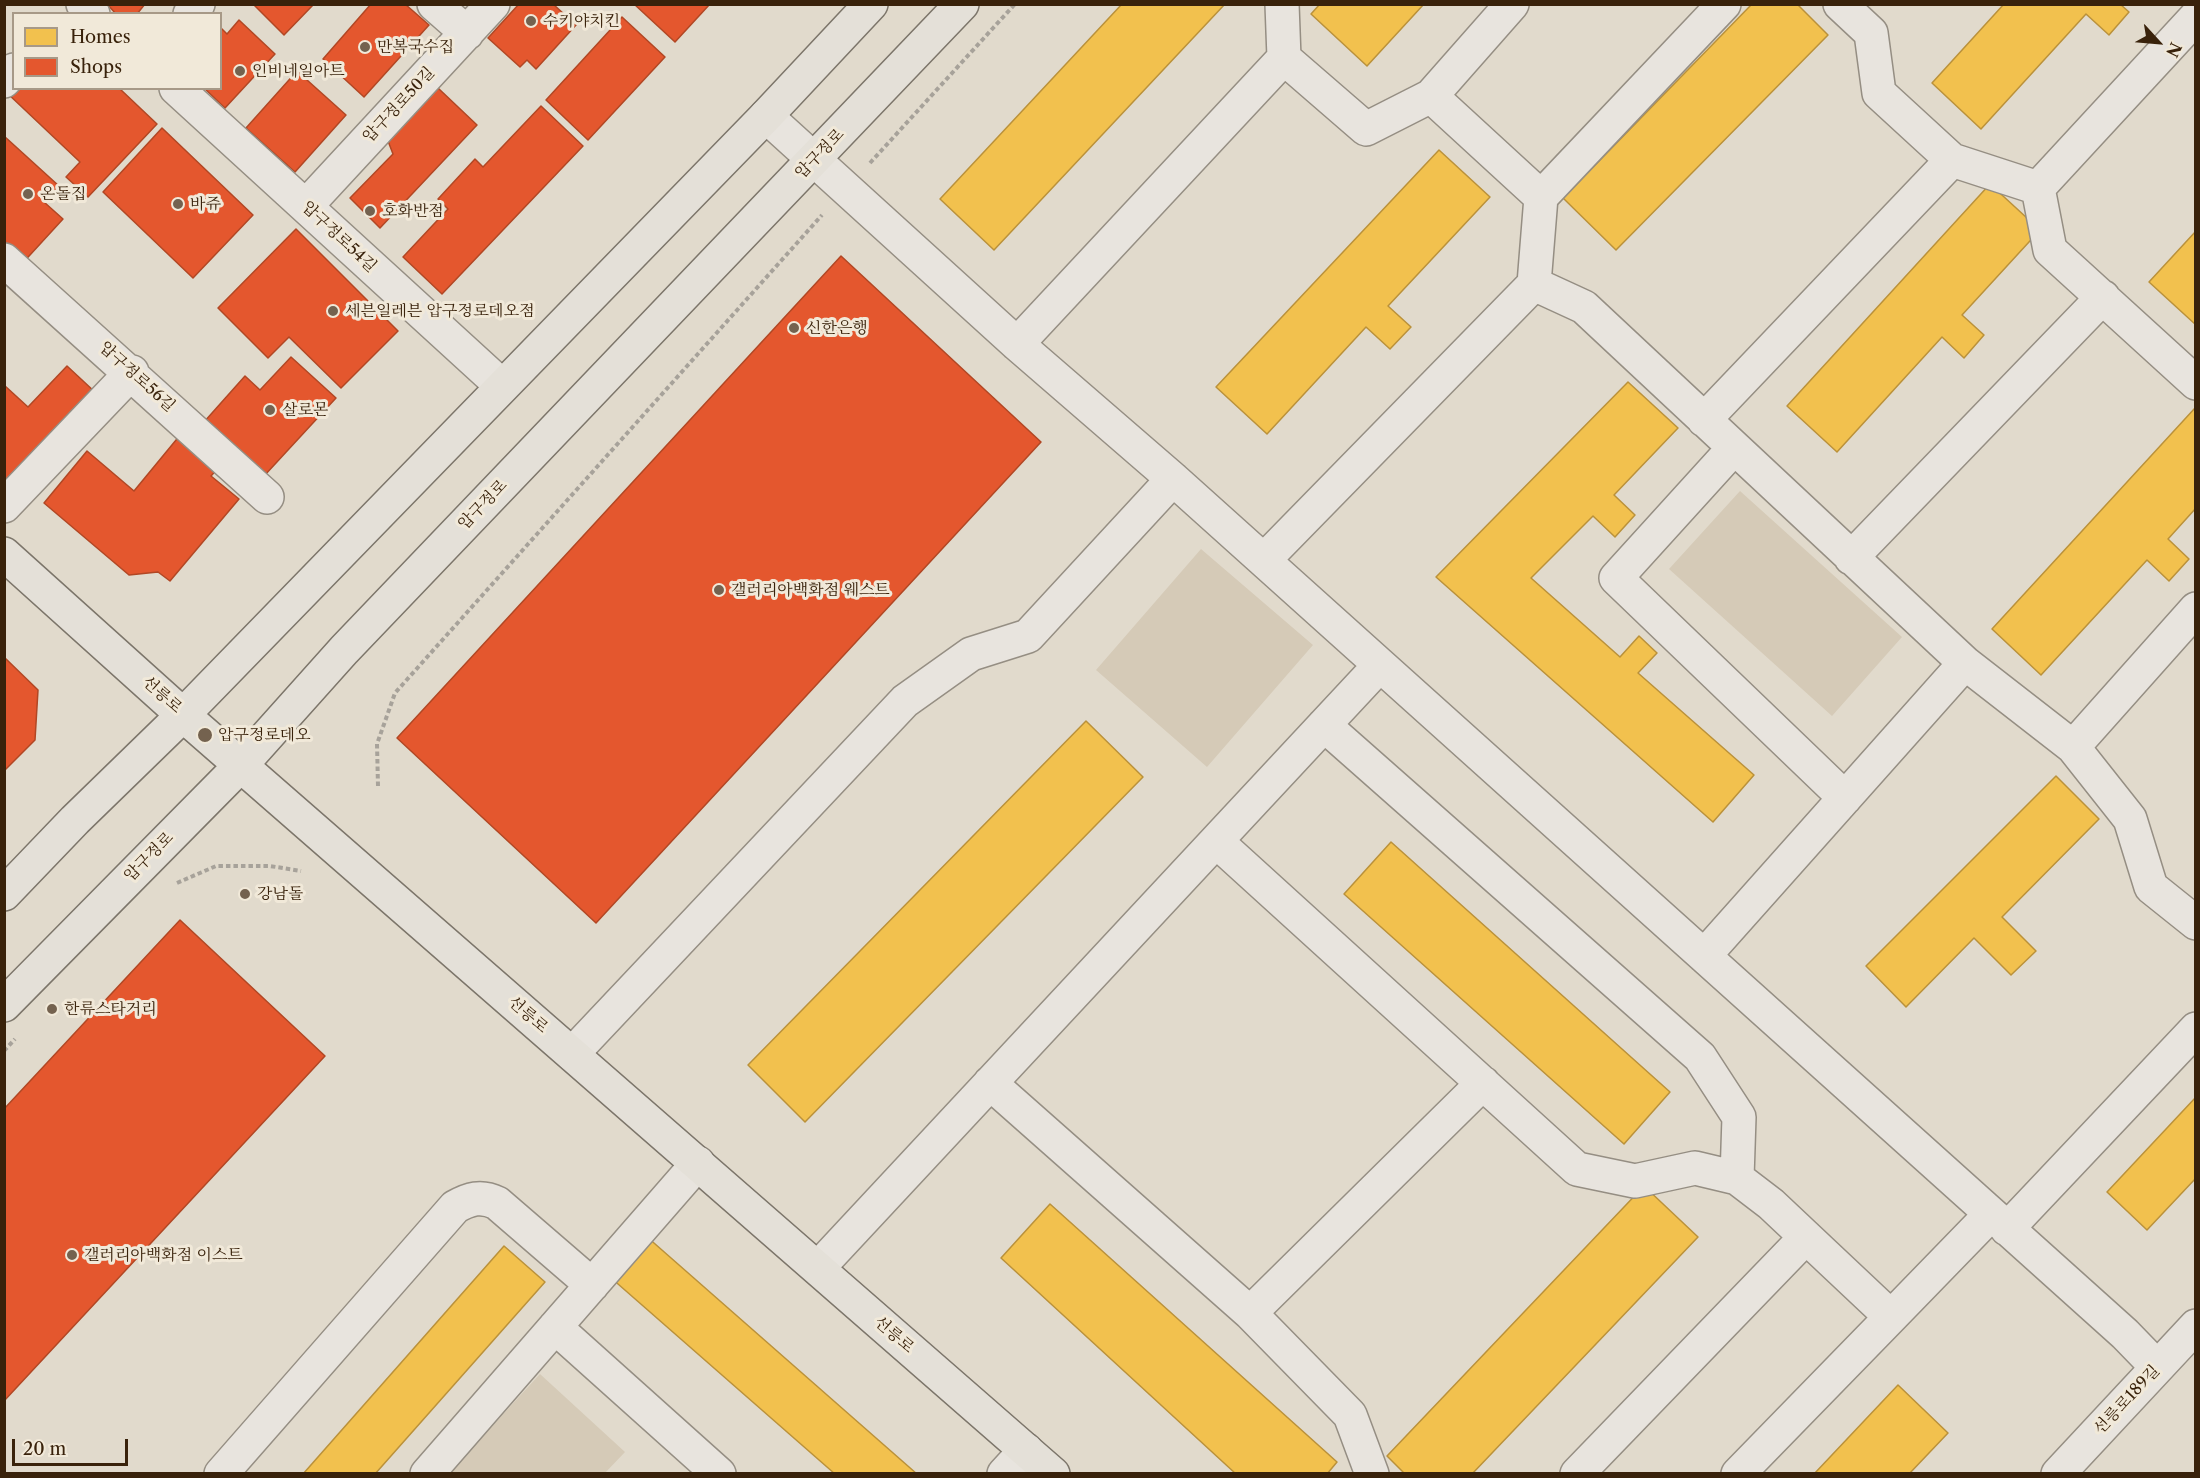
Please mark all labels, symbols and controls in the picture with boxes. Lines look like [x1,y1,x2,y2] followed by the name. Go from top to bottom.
[543,11,620,31] place label: 수키야치킨
[12,12,222,90] legend
[2128,12,2188,72] north arrow
[524,14,538,28] marker: 수키야치킨
[70,26,131,48] text: Homes
[377,37,454,57] place label: 만복국수집
[2162,39,2186,61] text: N
[358,40,372,54] marker: 만복국수집
[70,56,122,78] text: Shops
[252,61,345,81] place label: 인비네일아트
[359,63,439,147] street label: 압구정로50길
[233,64,247,78] marker: 인비네일아트
[792,125,848,183] street label: 압구정로
[40,184,86,204] place label: 온돌집
[21,187,35,201] marker: 온돌집
[190,194,221,214] place label: 바쥬
[171,197,185,211] marker: 바쥬
[298,198,380,276] street label: 압구정로54길
[382,201,444,221] place label: 호화반점
[363,204,377,218] marker: 호화반점
[345,301,535,321] place label: 세븐일레븐 압구정로데오점
[326,304,340,318] marker: 세븐일레븐 압구정로데오점
[806,318,868,338] place label: 신한은행
[787,321,801,335] marker: 신한은행
[95,338,179,416] street label: 압구정로56길
[282,400,328,420] place label: 살로몬
[263,403,277,417] marker: 살로몬
[455,476,511,534] street label: 압구정로
[731,580,890,600] place label: 갤러리아백화점 웨스트
[712,583,726,597] marker: 갤러리아백화점 웨스트
[138,672,186,718] street label: 선릉로
[218,725,311,745] place label: 압구정로데오
[196,726,214,744] marker: 압구정로데오
[120,828,178,886] street label: 압구정로
[257,884,303,904] place label: 강남돌
[238,887,252,901] marker: 강남돌
[504,993,552,1037] street label: 선릉로
[64,999,157,1019] place label: 한류스타거리
[45,1002,59,1016] marker: 한류스타거리
[84,1245,243,1265] place label: 갤러리아백화점 이스트
[65,1248,79,1262] marker: 갤러리아백화점 이스트
[870,1313,918,1357] street label: 선릉로
[2090,1361,2164,1439] street label: 선릉로189길
[15,1427,130,1465] scale bar
[23,1438,66,1460] text: 20 m

